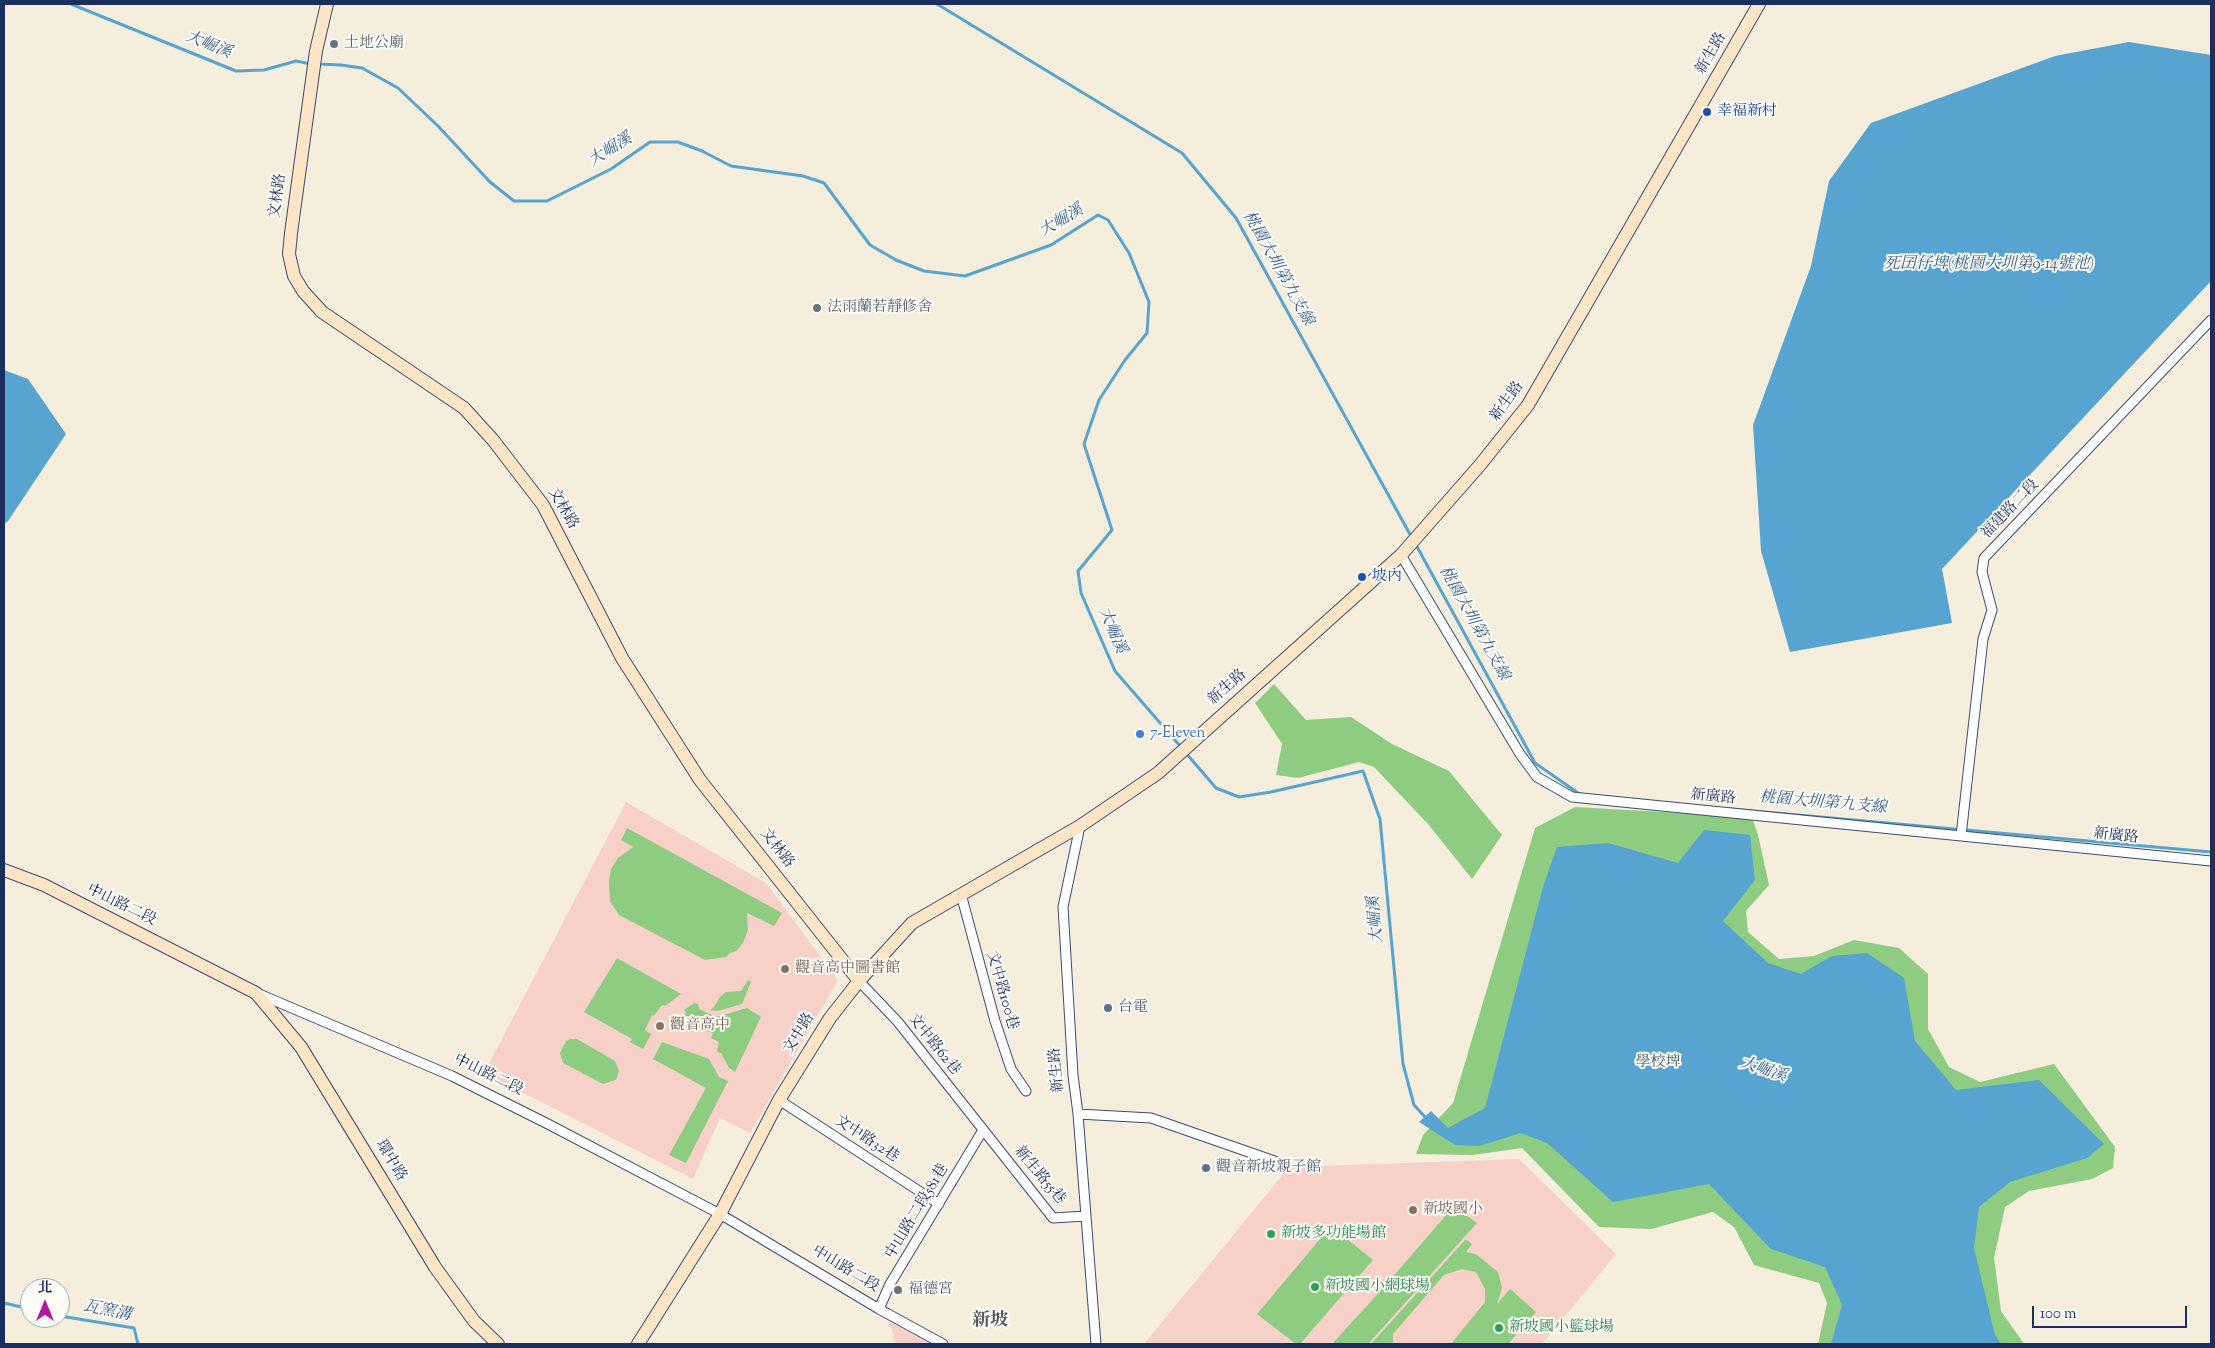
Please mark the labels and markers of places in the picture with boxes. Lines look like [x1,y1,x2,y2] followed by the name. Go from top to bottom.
[344,35,404,53] place label: 土地公廟
[328,38,340,50] marker: 土地公廟
[1717,103,1777,121] place label: 幸福新村
[1701,106,1713,118] marker: 幸福新村
[827,299,932,317] place label: 法雨蘭若靜修舍
[811,302,823,314] marker: 法雨蘭若靜修舍
[1372,568,1402,586] place label: 坡內
[1356,571,1368,583] marker: 坡內
[1150,725,1205,743] place label: 7-Eleven
[1134,728,1146,740] marker: 7-Eleven
[795,960,900,978] place label: 觀音高中圖書館
[779,963,791,975] marker: 觀音高中圖書館
[1118,999,1148,1017] place label: 台電
[1102,1002,1114,1014] marker: 台電
[670,1017,730,1035] place label: 觀音高中
[654,1020,666,1032] marker: 觀音高中
[1216,1159,1321,1177] place label: 觀音新坡親子館
[1200,1162,1212,1174] marker: 觀音新坡親子館
[1423,1201,1483,1219] place label: 新坡國小
[1407,1204,1419,1216] marker: 新坡國小
[1281,1225,1386,1243] place label: 新坡多功能場館
[1265,1228,1277,1240] marker: 新坡多功能場館
[1325,1278,1430,1296] place label: 新坡國小網球場
[908,1281,953,1299] place label: 福德宮
[1309,1281,1321,1293] marker: 新坡國小網球場
[892,1284,904,1296] marker: 福德宮
[1509,1319,1614,1337] place label: 新坡國小籃球場
[1493,1322,1505,1334] marker: 新坡國小籃球場

